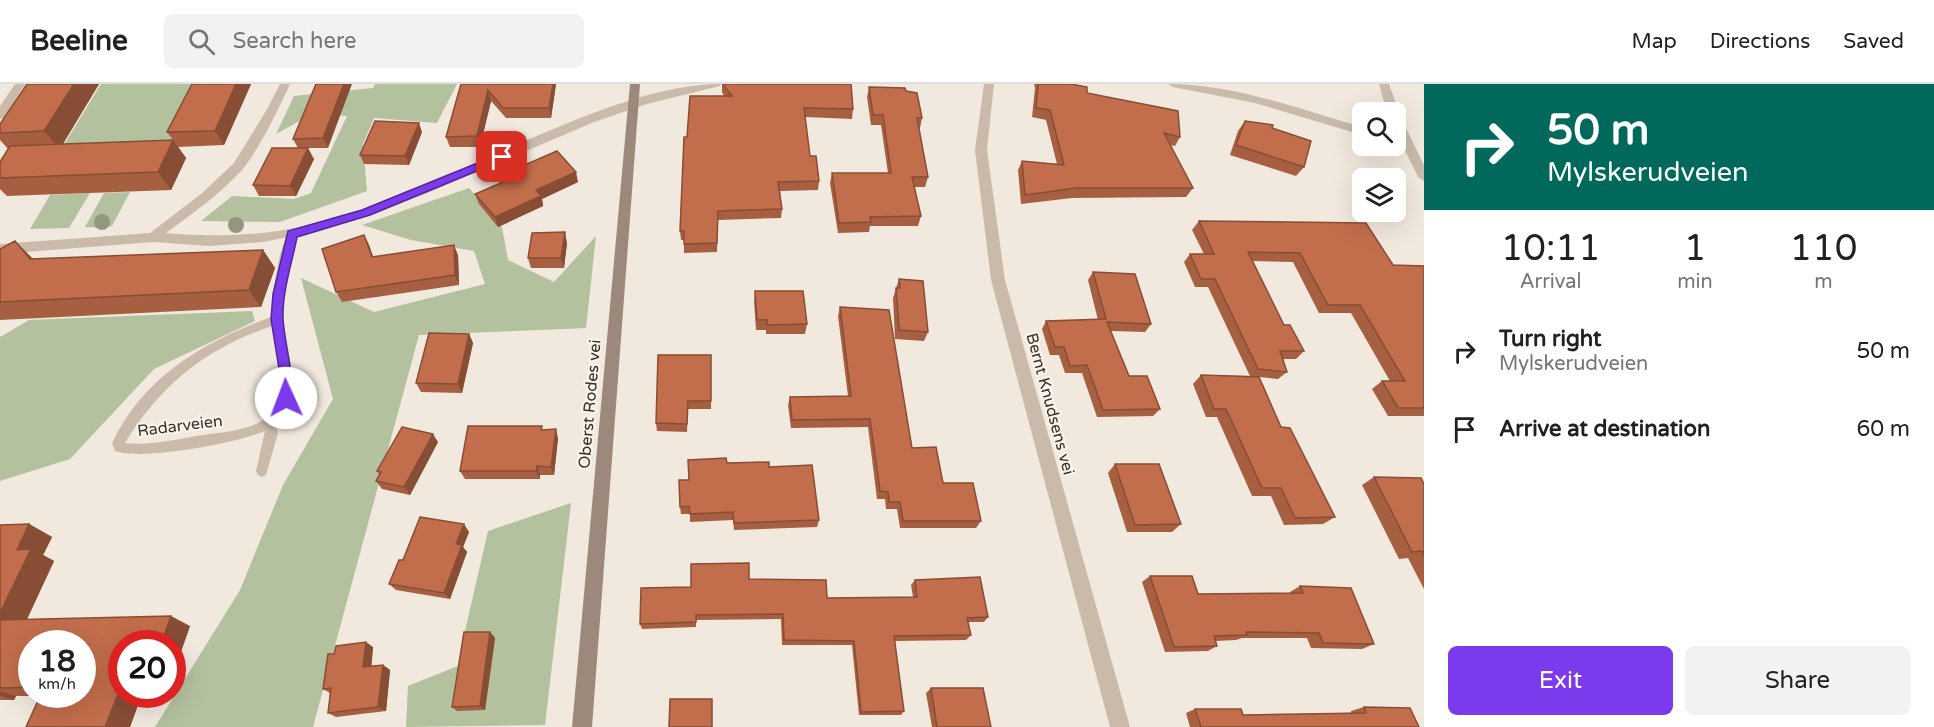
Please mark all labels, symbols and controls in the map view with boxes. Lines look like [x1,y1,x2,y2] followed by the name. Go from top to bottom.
[164,14,584,68] search box
[30,24,128,58] text: Beeline
[185,25,218,58] icon: search
[233,28,357,54] text: Search here
[1631,29,1677,54] text: Map
[1710,29,1810,54] text: Directions
[1843,29,1904,54] text: Saved
[1352,102,1406,222] map controls
[1352,102,1406,156] button: search
[1547,105,1649,156] text: 50 m
[1448,108,1526,186] icon: right
[476,131,527,182] pin
[485,140,518,173] icon: arrive
[1547,156,1748,189] text: Mylskerudveien
[1352,168,1406,222] button: layers
[1501,227,1601,270] text: 10:11
[1684,227,1706,270] text: 1
[1789,227,1857,270] text: 110
[1520,270,1582,294] text: Arrival
[1677,270,1713,294] text: min
[1814,270,1833,294] text: m
[1499,326,1601,352] text: Turn right
[1021,331,1079,477] street label: Bernt Knudsens vei
[1448,335,1481,368] icon: right
[1856,338,1910,364] text: 50 m
[574,339,606,469] street label: Oberst Rodes vei
[1499,352,1648,376] text: Mylskerudveien
[254,366,318,430] position arrow
[136,411,224,441] street label: Radarveien
[1448,413,1481,446] icon: arrive
[1499,416,1710,442] text: Arrive at destination
[1856,416,1910,442] text: 60 m
[108,630,186,708] speed limit sign: 20
[38,643,76,680] text: 18
[1448,646,1673,715] button: Exit
[1685,646,1910,715] button: Share
[38,675,76,693] text: km/h

